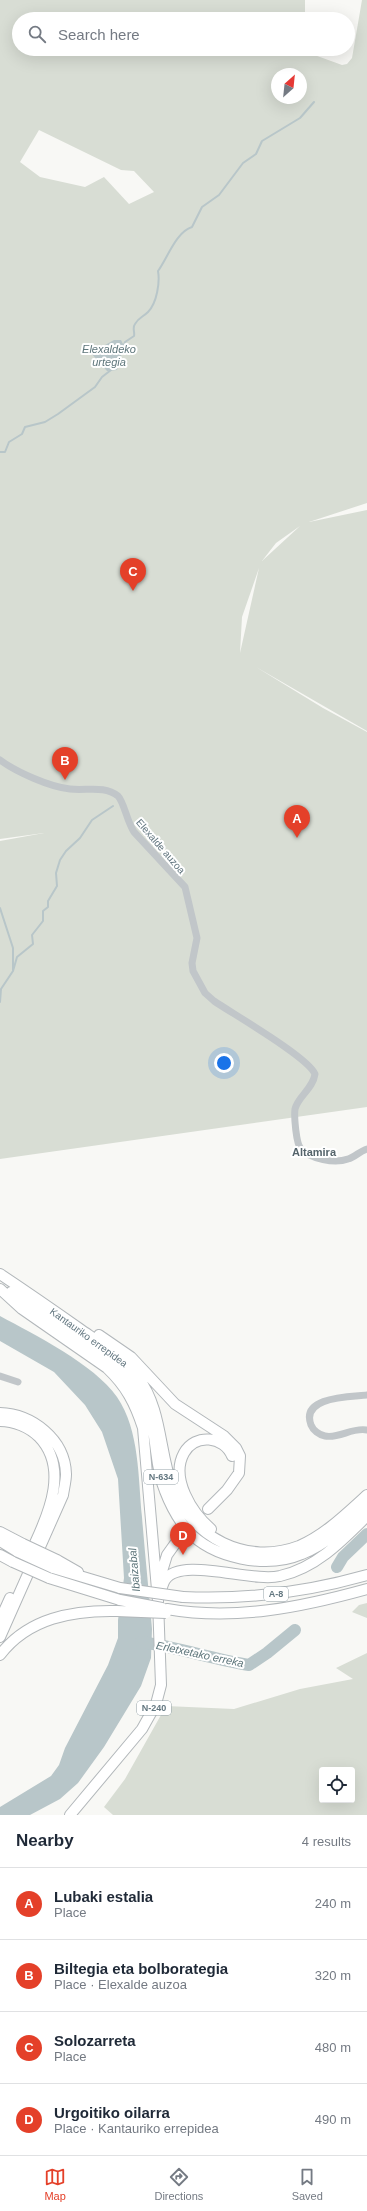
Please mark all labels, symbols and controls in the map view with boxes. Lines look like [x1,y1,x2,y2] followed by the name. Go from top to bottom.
[12,12,355,56] search box
[26,23,48,45] icon: search
[58,26,140,43] text: Search here
[271,68,307,104] north arrow
[82,343,136,368] water label: Elexaldeko urtegia
[120,558,146,591] pin: C
[52,747,78,780] pin: B
[284,805,310,838] pin: A
[134,817,187,876] street label: Elexalde auzoa
[214,1053,234,1073] your location
[292,1146,337,1158] district label: Altamira
[48,1306,130,1369] street label: Kantauriko errepidea
[144,1470,178,1484] road number: N-634
[170,1522,196,1555] pin: D
[126,1547,142,1592] water label: Ibaizabal
[264,1587,288,1601] road number: A-8
[155,1639,245,1669] water label: Erletxetako erreka
[137,1701,171,1715] road number: N-240
[319,1767,355,1803] map controls
[319,1767,355,1803] button: locate
[16,1831,74,1850] text: Nearby
[302,1834,351,1849] text: 4 results
[54,1888,153,1905] text: Lubaki estalia
[24,1896,34,1911] text: A
[315,1896,351,1911] text: 240 m
[54,1905,87,1920] text: Place
[54,1960,228,1977] text: Biltegia eta bolborategia
[24,1968,34,1983] text: B
[315,1968,351,1983] text: 320 m
[54,1977,187,1992] text: Place · Elexalde auzoa
[54,2032,136,2049] text: Solozarreta
[24,2040,34,2055] text: C
[315,2040,351,2055] text: 480 m
[54,2049,87,2064] text: Place
[54,2104,170,2121] text: Urgoitiko oilarra
[24,2112,34,2127] text: D
[315,2112,351,2127] text: 490 m
[54,2121,219,2136] text: Place · Kantauriko errepidea
[44,2166,66,2202] tab: Map
[154,2166,203,2202] tab: Directions
[292,2166,323,2202] tab: Saved

